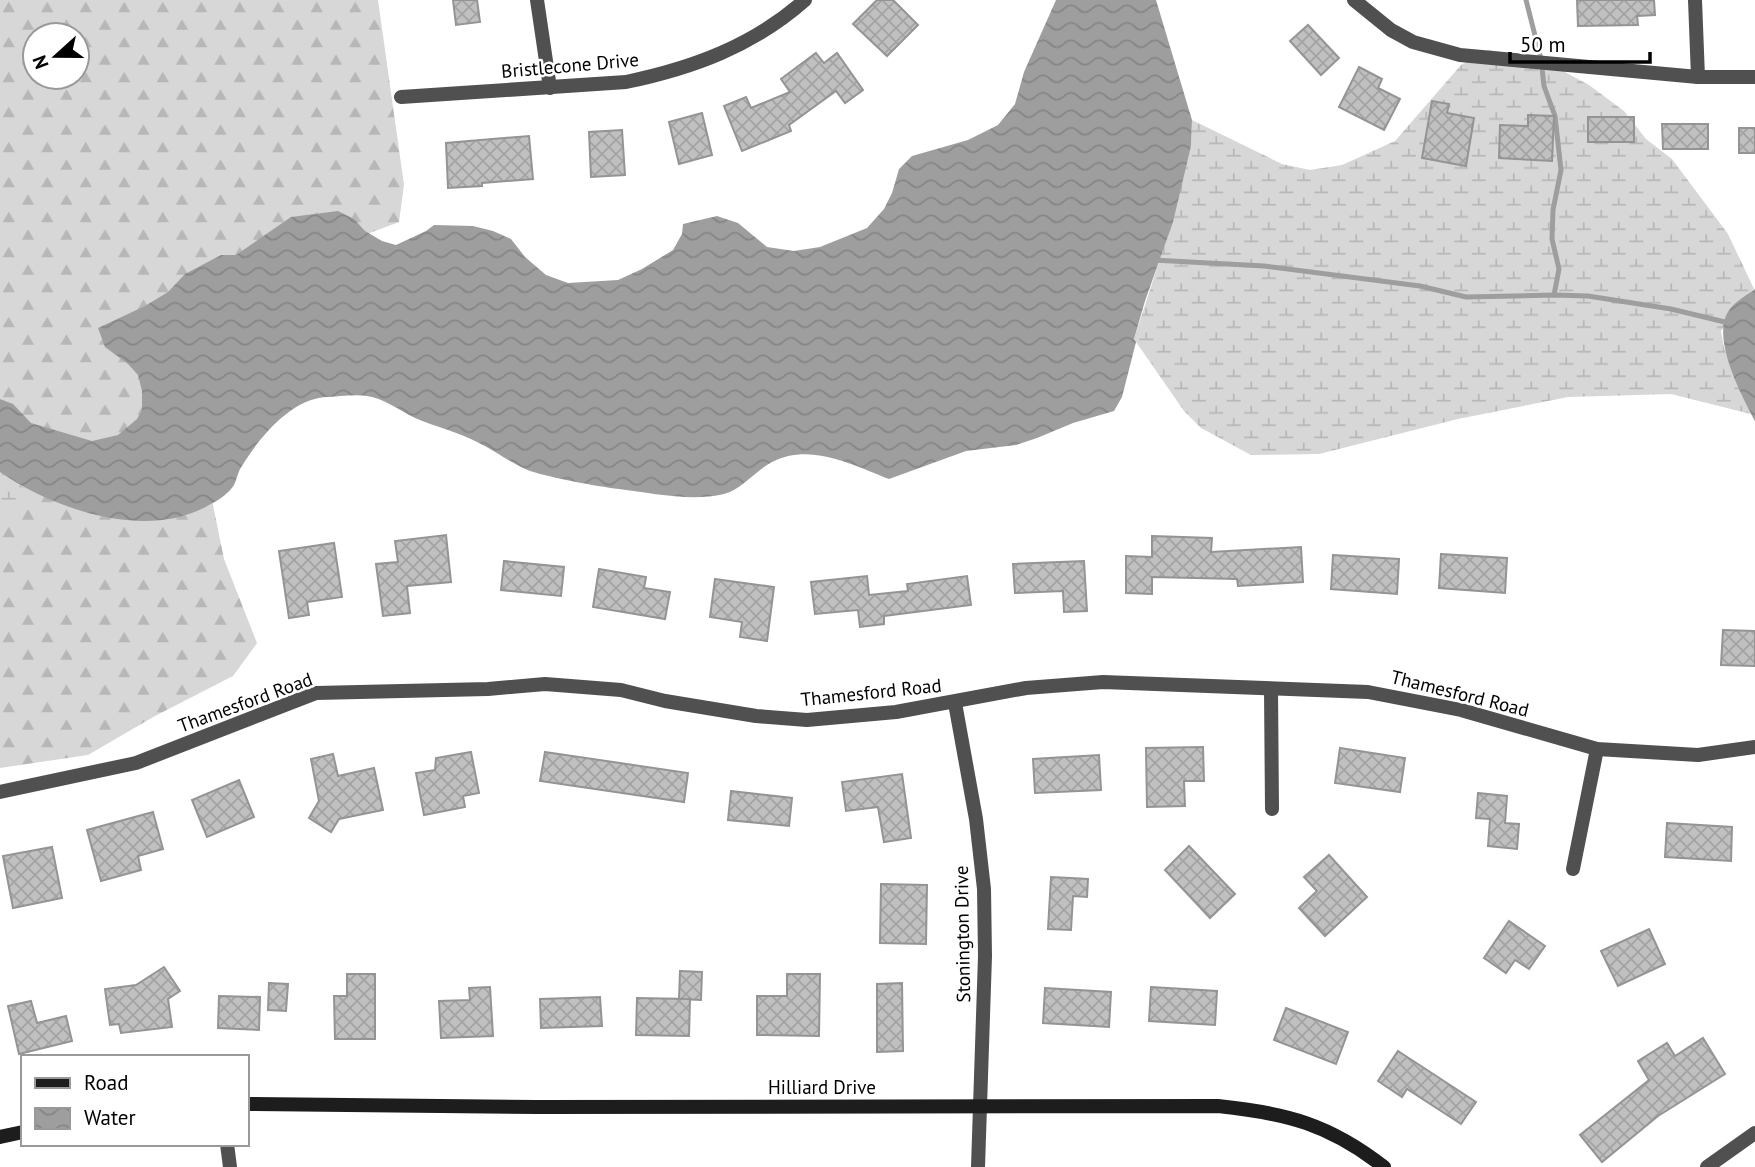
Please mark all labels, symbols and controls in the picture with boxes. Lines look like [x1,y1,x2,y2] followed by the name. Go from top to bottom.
[21,21,91,91] north arrow
[1510,21,1650,65] scale bar
[1520,31,1566,58] text: 50 m
[500,47,640,83] street label: Bristlecone Drive
[27,52,54,72] text: N
[1388,664,1532,722] street label: Thamesford Road
[174,667,316,737] street label: Thamesford Road
[799,673,943,711] street label: Thamesford Road
[949,865,975,1003] street label: Stonington Drive
[21,1055,248,1146] legend
[84,1069,128,1096] text: Road
[768,1075,876,1099] street label: Hilliard Drive
[84,1104,136,1131] text: Water

